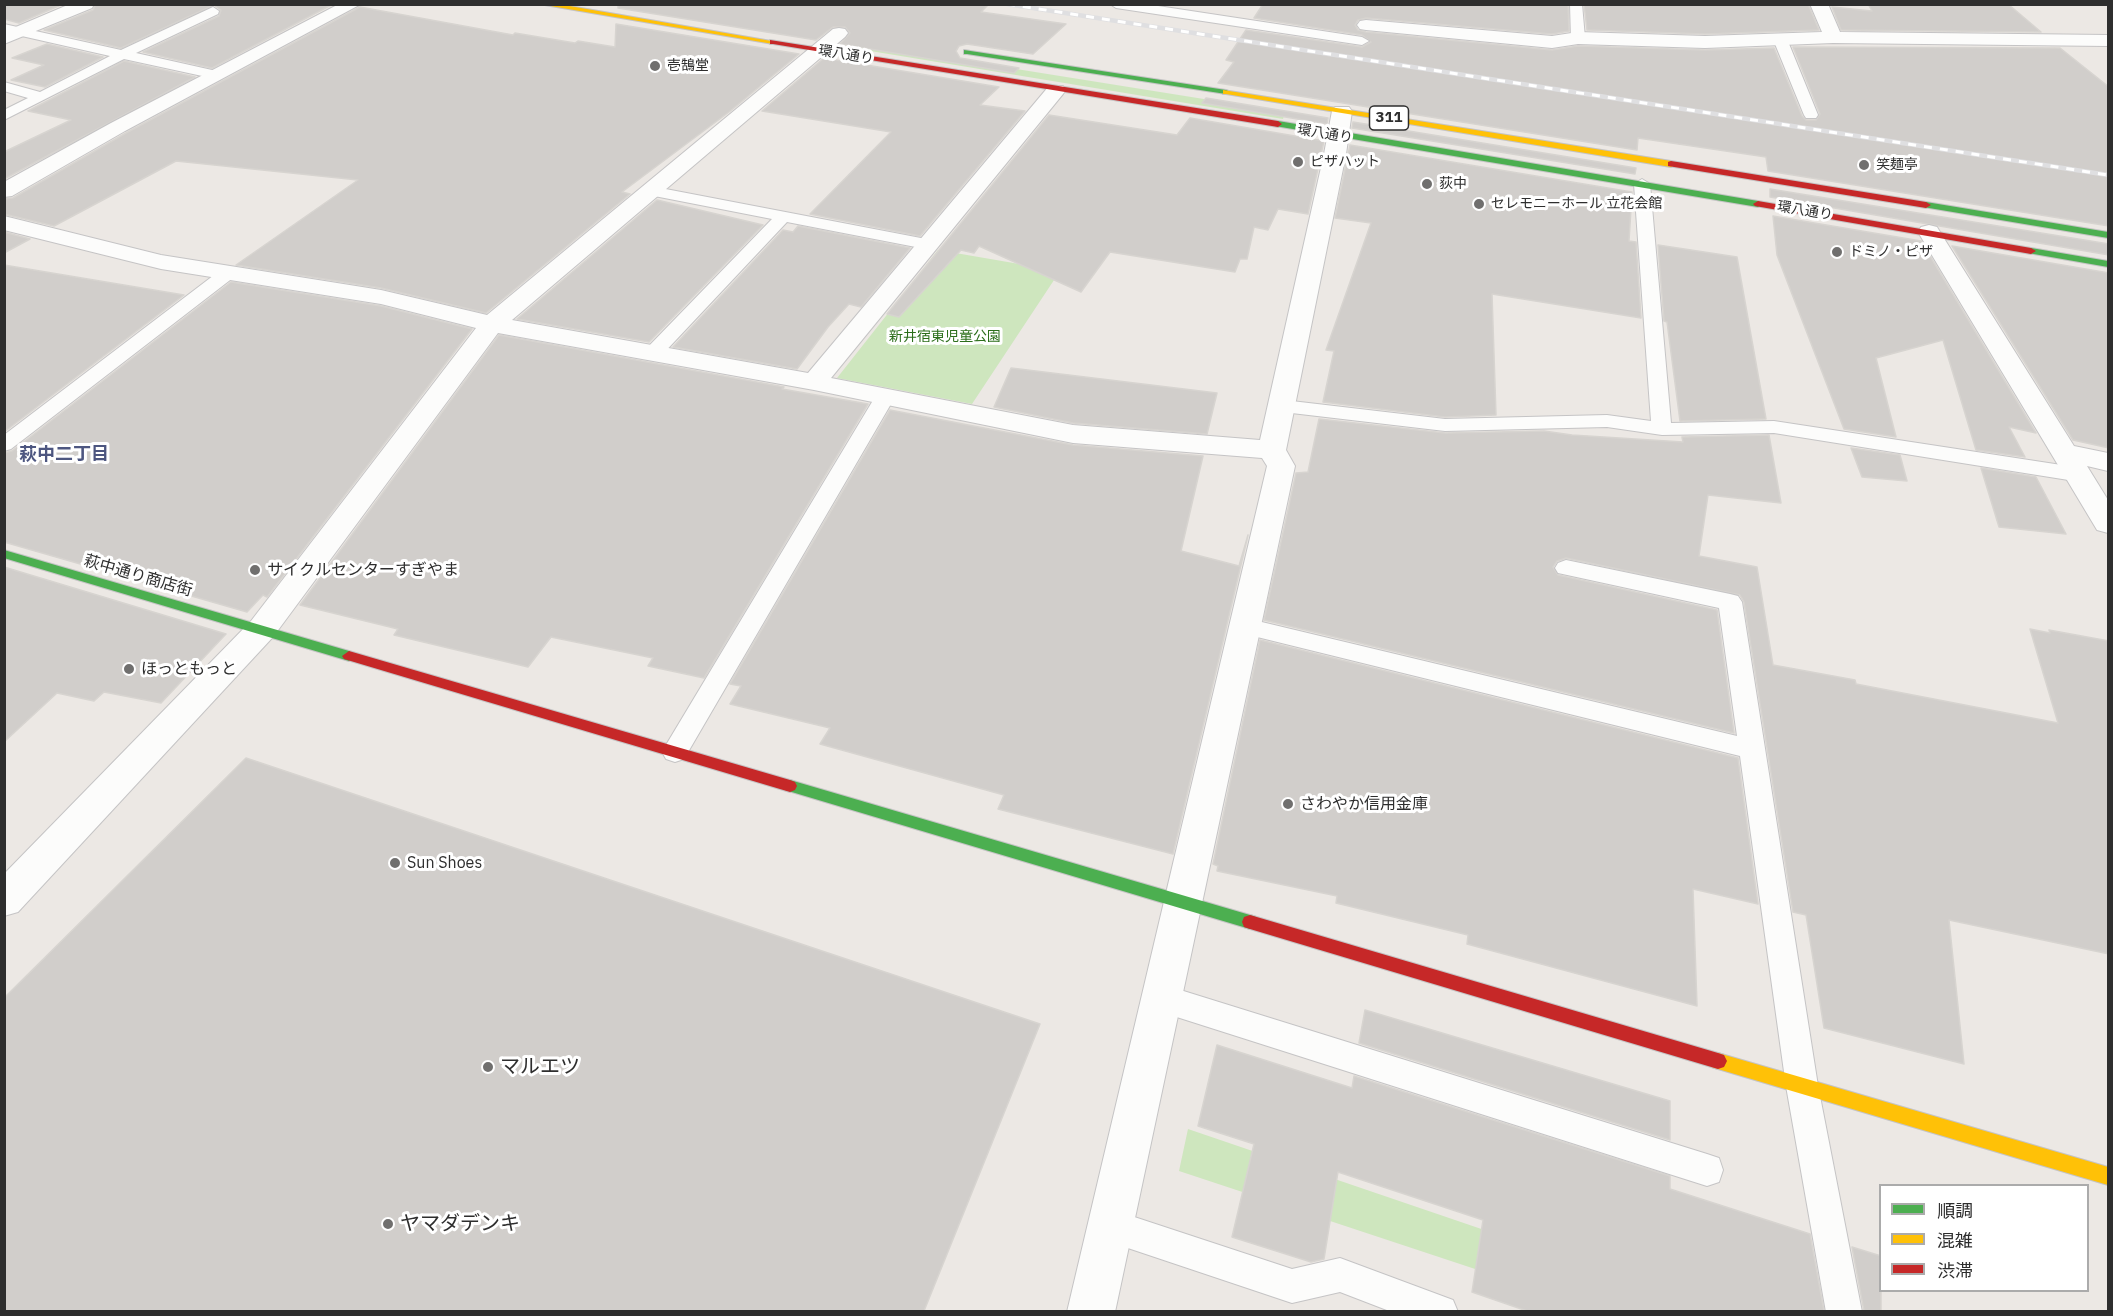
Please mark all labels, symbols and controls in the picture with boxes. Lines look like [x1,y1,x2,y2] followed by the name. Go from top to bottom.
[817,42,875,68] street label: 環八通り
[667,58,709,74] place label: 壱鵠堂
[648,59,662,73] marker: 壱鵠堂
[1370,106,1408,130] road number: 311
[1296,121,1354,147] street label: 環八通り
[1310,154,1380,170] place label: ピザハット
[1291,155,1305,169] marker: ピザハット
[1876,157,1918,173] place label: 笑麺亭
[1857,158,1871,172] marker: 笑麺亭
[1439,176,1467,192] place label: 荻中
[1420,177,1434,191] marker: 荻中
[1491,196,1662,212] place label: セレモニーホール 立花会館
[1472,197,1486,211] marker: セレモニーホール 立花会館
[1776,198,1834,224] street label: 環八通り
[1849,244,1933,260] place label: ドミノ・ピザ
[1830,245,1844,259] marker: ドミノ・ピザ
[889,329,1001,345] park label: 新井宿東児童公園
[19,444,109,466] district label: 萩中二丁目
[82,551,194,601] street label: 萩中通り商店街
[267,560,459,580] place label: サイクルセンターすぎやま
[248,563,262,577] marker: サイクルセンターすぎやま
[141,659,237,679] place label: ほっともっと
[122,662,136,676] marker: ほっともっと
[1300,794,1428,814] place label: さわやか信用金庫
[1281,797,1295,811] marker: さわやか信用金庫
[407,853,482,873] place label: Sun Shoes
[388,856,402,870] marker: Sun Shoes
[500,1055,580,1079] place label: マルエツ
[481,1060,495,1074] marker: マルエツ
[1879,1184,2089,1292] legend
[1937,1199,1973,1222] text: 順調
[400,1212,520,1236] place label: ヤマダデンキ
[381,1217,395,1231] marker: ヤマダデンキ
[1937,1229,1973,1252] text: 混雑
[1937,1259,1973,1282] text: 渋滞

